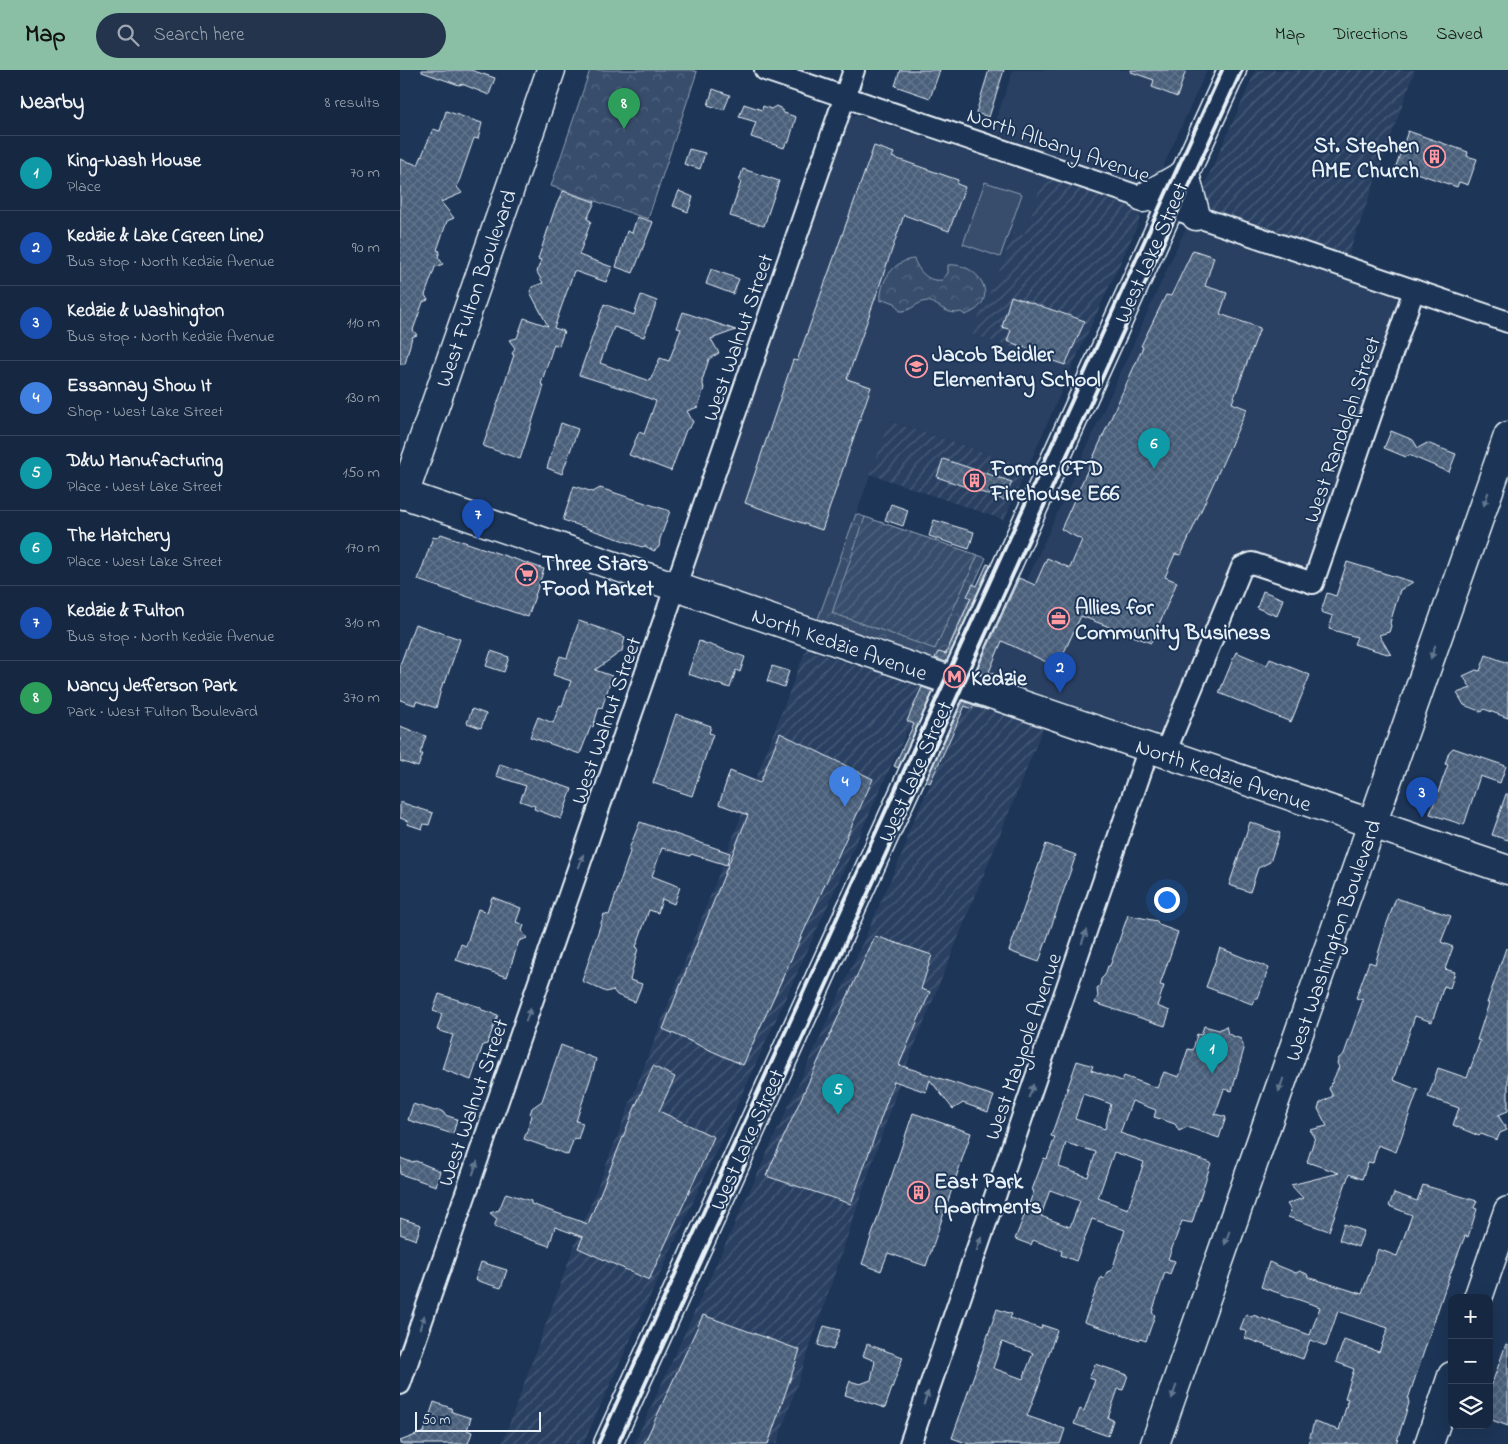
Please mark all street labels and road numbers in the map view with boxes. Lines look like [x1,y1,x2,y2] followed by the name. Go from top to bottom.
[962,101,1154,194] street label: North Albany Avenue
[1107,177,1198,329] street label: West Lake Street
[429,186,527,392] street label: West Fulton Boulevard
[696,249,784,426] street label: West Walnut Street
[1297,332,1391,528] street label: West Randolph Street
[747,601,931,691] street label: North Kedzie Avenue
[564,632,652,809] street label: West Walnut Street
[871,696,962,848] street label: West Lake Street
[1131,732,1315,822] street label: North Kedzie Avenue
[1278,816,1392,1066] street label: West Washington Boulevard
[978,949,1073,1145] street label: West Maypole Avenue
[431,1014,519,1191] street label: West Walnut Street
[703,1064,794,1216] street label: West Lake Street

